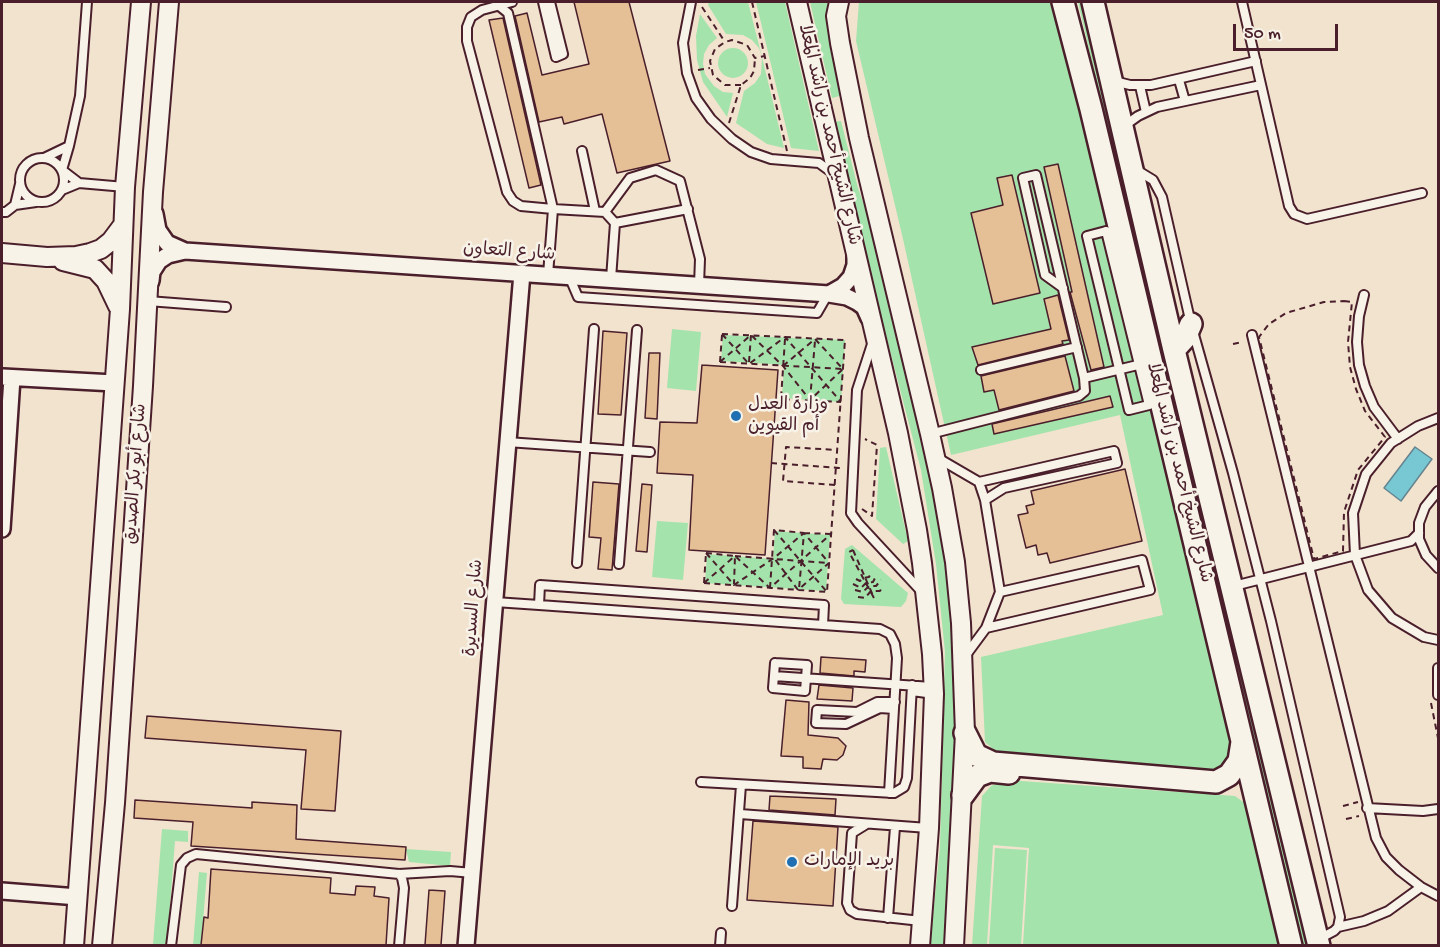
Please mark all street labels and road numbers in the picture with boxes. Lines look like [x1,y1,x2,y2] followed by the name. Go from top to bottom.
[792,22,864,248] street label: شارع الشيخ أحمد بن راشد المعلا
[462,239,556,267] street label: شارع التعاون
[1140,361,1216,585] street label: شارع الشيخ أحمد بن راشد المعلا
[121,403,153,545] street label: شارع أبو بكر الصديق
[461,559,489,657] street label: شارع السديرة

